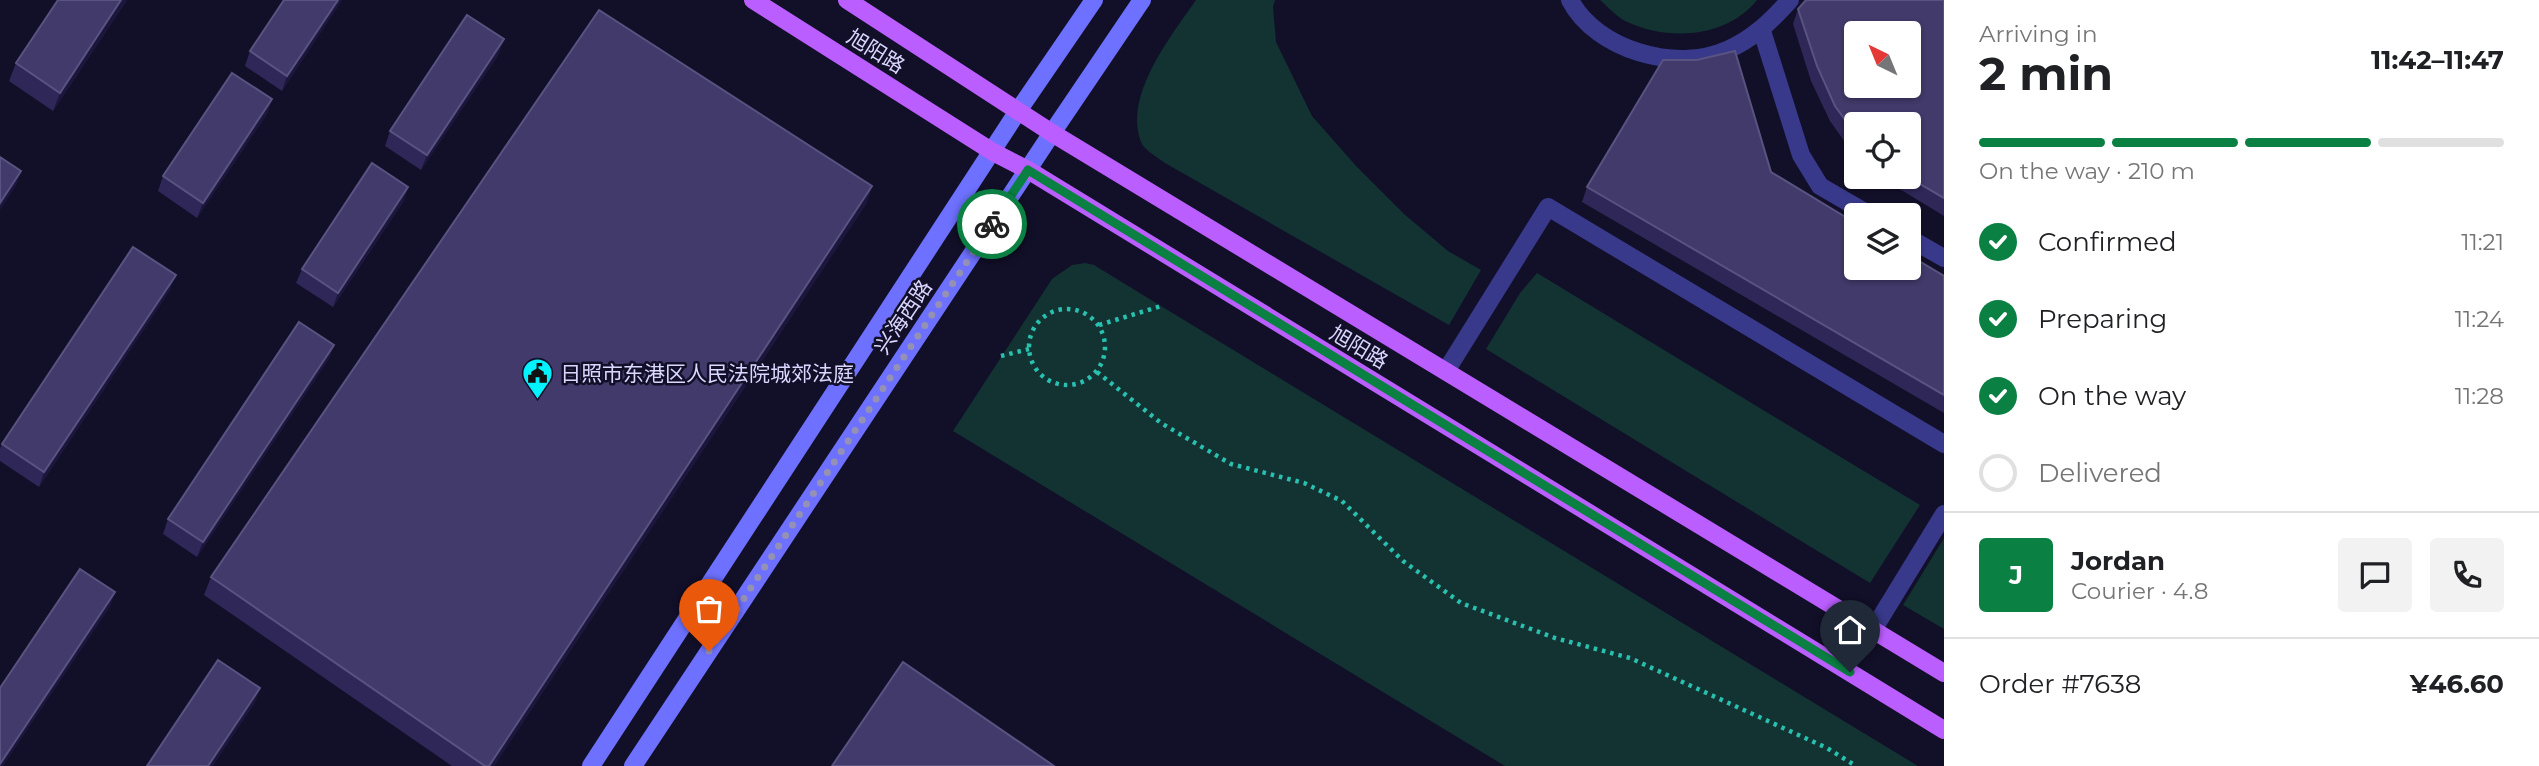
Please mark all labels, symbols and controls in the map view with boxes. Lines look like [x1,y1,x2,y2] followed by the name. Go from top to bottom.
[1979,20,2098,48] text: Arriving in
[1844,21,1922,98] north arrow
[1844,21,1921,280] map controls
[843,24,909,78] street label: 旭阳路
[2371,44,2504,76] text: 11:42–11:47
[1979,45,2113,102] text: 2 min
[1844,112,1921,189] button: locate
[1979,157,2195,185] text: On the way · 210 m
[957,189,1027,259] courier
[1844,203,1921,280] button: layers
[973,205,1011,243] icon: bike
[1979,223,2017,261] icon: check
[2038,226,2177,258] text: Confirmed
[2461,228,2504,256] text: 11:21
[869,275,937,359] street label: 兴海西路
[1979,300,2017,338] icon: check
[2038,303,2167,335] text: Preparing
[2455,305,2504,333] text: 11:24
[1326,320,1392,374] street label: 旭阳路
[520,356,554,400] public building icon: 日照市东港区人民法院城郊法庭
[560,361,854,386] place label: 日照市东港区人民法院城郊法庭
[1979,377,2017,415] icon: check
[2038,380,2186,412] text: On the way
[2455,382,2504,410] text: 11:28
[2038,457,2162,489] text: Delivered
[2338,538,2412,612] button: chat
[2430,538,2504,612] button: phone
[2071,545,2165,577] text: Jordan
[2009,559,2023,591] text: J
[2071,577,2208,605] text: Courier · 4.8
[679,579,739,651] pin
[690,590,728,628] icon: bag
[1820,600,1880,672] pin
[1831,611,1869,649] icon: home
[1979,668,2141,700] text: Order #7638
[2410,668,2504,700] text: ¥46.60

